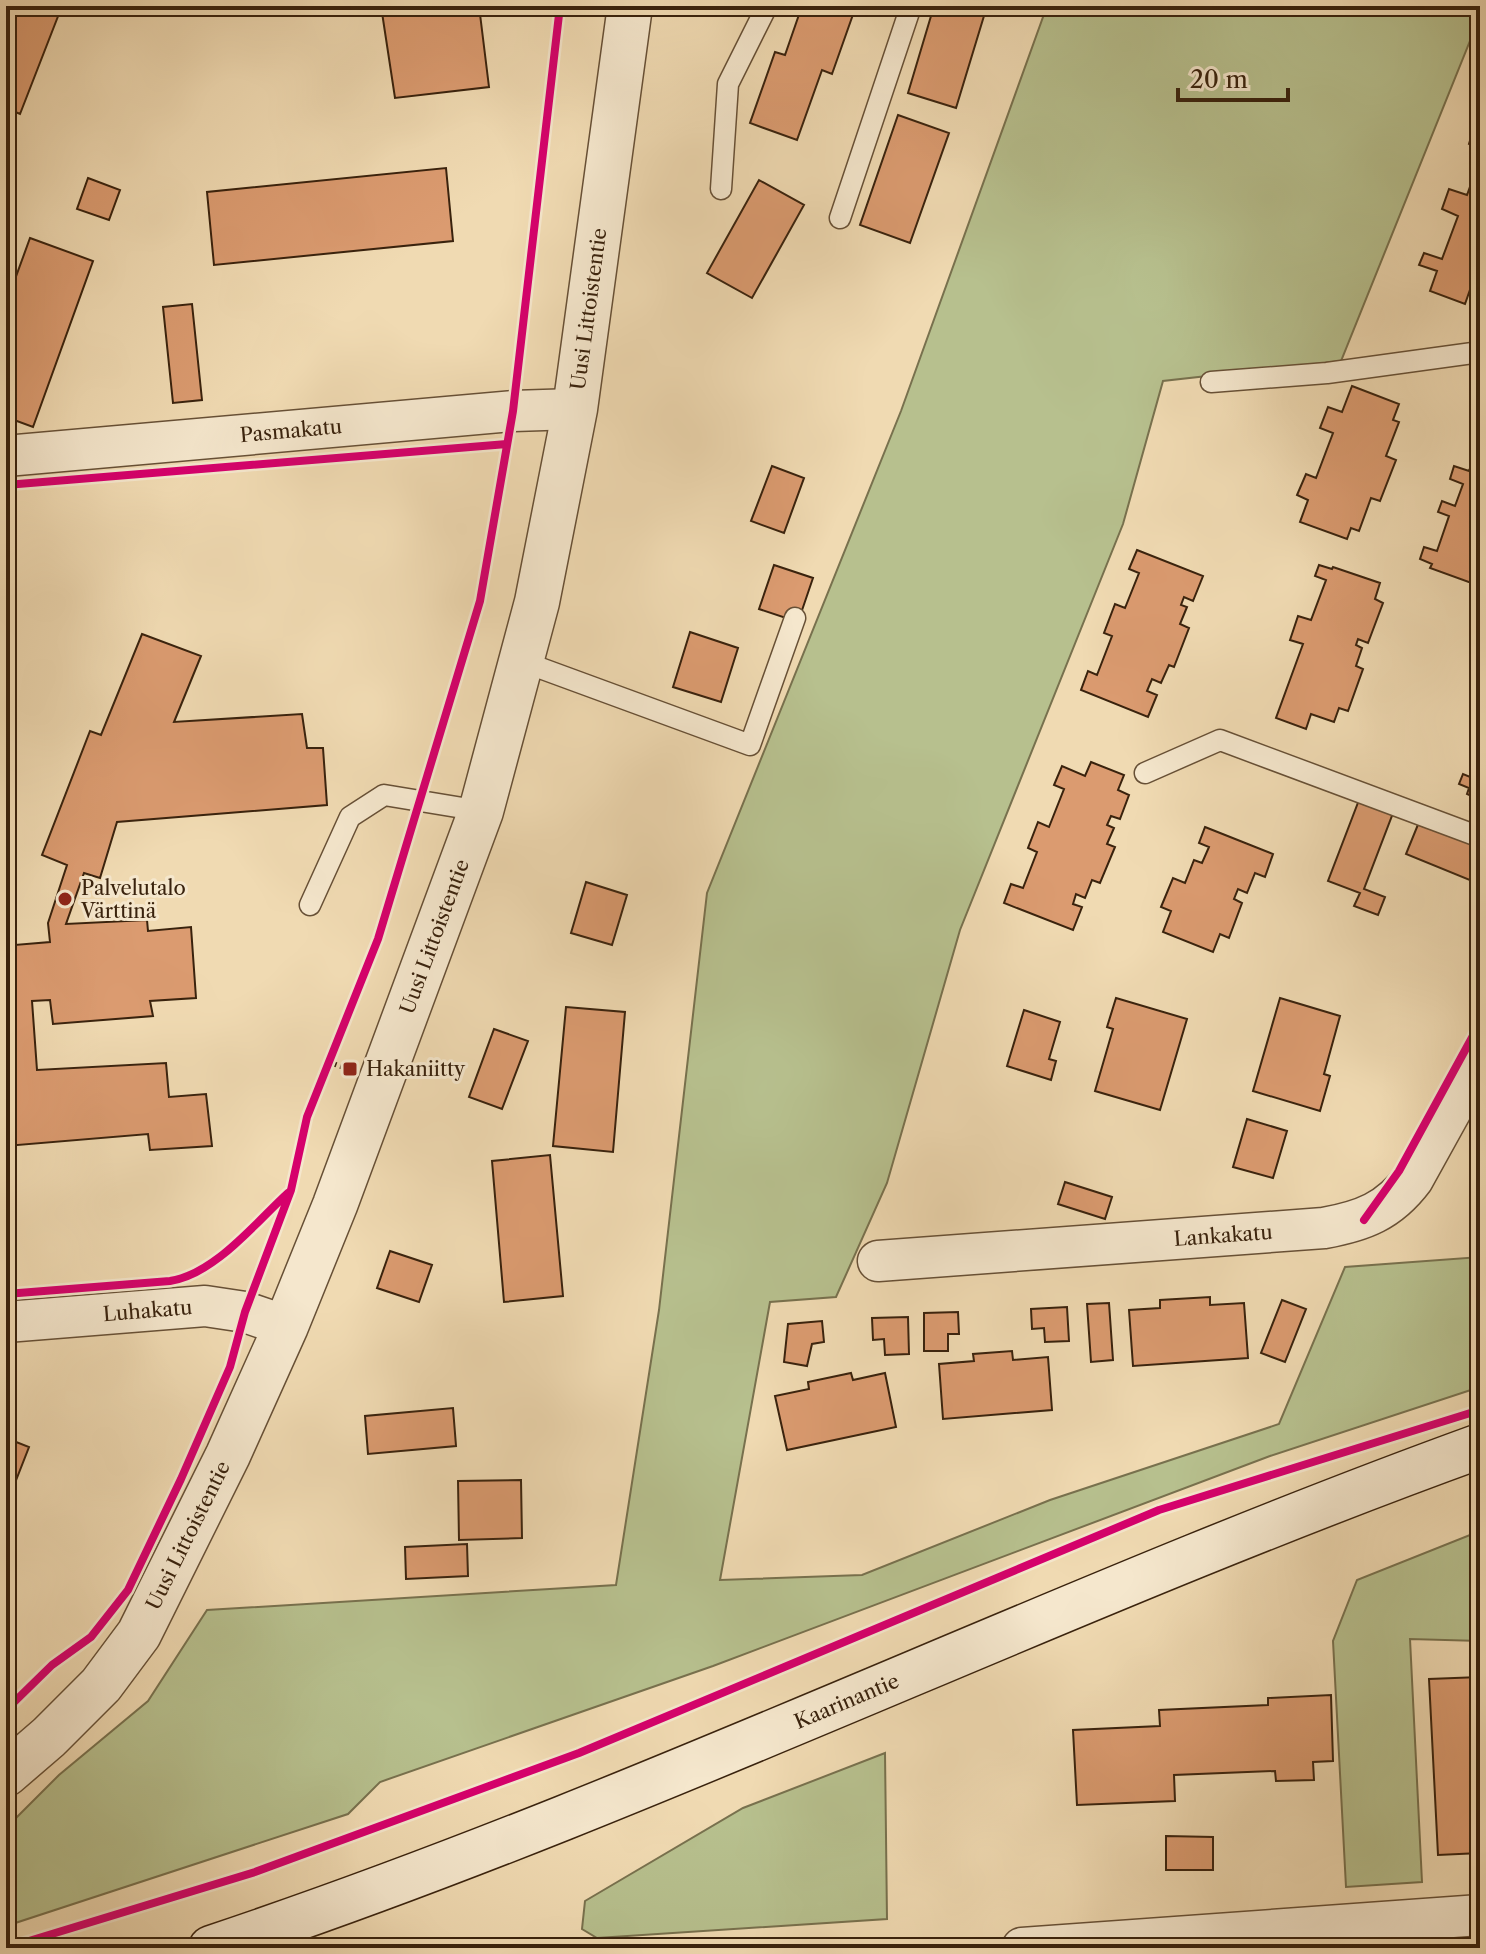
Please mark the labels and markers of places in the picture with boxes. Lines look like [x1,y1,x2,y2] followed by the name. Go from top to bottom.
[80,876,186,923] place label: Palvelutalo Värttinä
[56,890,74,908] marker: Palvelutalo Värttinä
[366,1057,466,1081] place label: Hakaniitty
[341,1060,359,1078] marker: Hakaniitty

